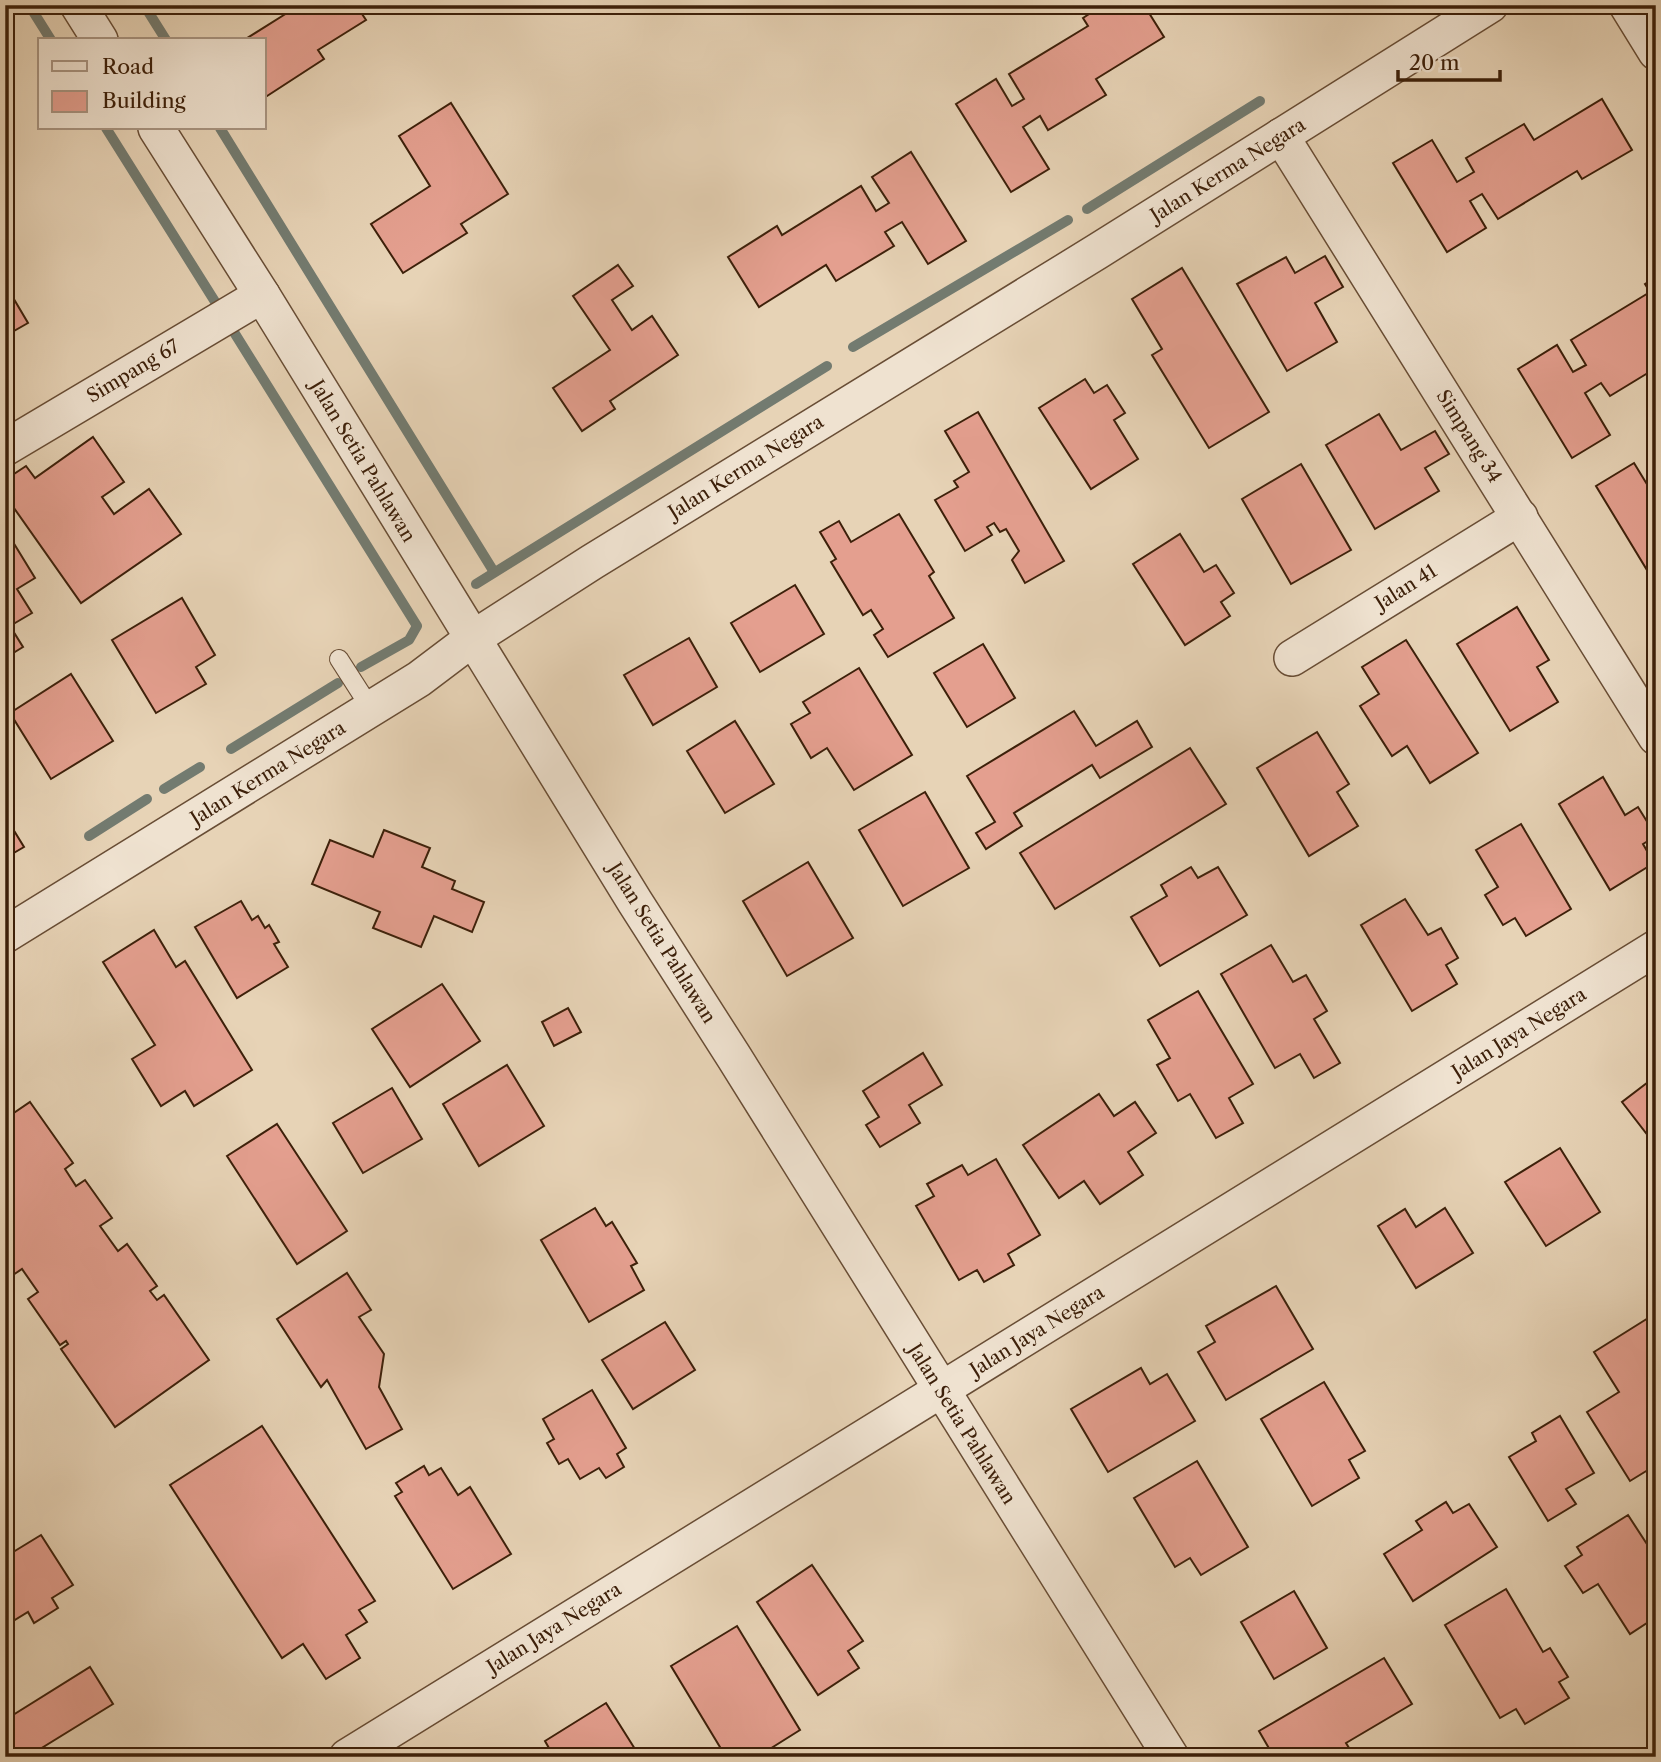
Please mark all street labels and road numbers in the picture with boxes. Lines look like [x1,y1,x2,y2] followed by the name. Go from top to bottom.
[1144,113,1310,229] street label: Jalan Kerma Negara
[83,334,184,408] street label: Simpang 67
[304,373,421,546] street label: Jalan Setia Pahlawan
[1431,385,1507,487] street label: Simpang 34
[662,410,828,526] street label: Jalan Kerma Negara
[1368,559,1441,616] street label: Jalan 41
[184,716,350,832] street label: Jalan Kerma Negara
[602,856,721,1028] street label: Jalan Setia Pahlawan
[1445,982,1590,1085] street label: Jalan Jaya Negara
[963,1280,1108,1383] street label: Jalan Jaya Negara
[902,1337,1021,1509] street label: Jalan Setia Pahlawan
[480,1577,625,1680] street label: Jalan Jaya Negara

